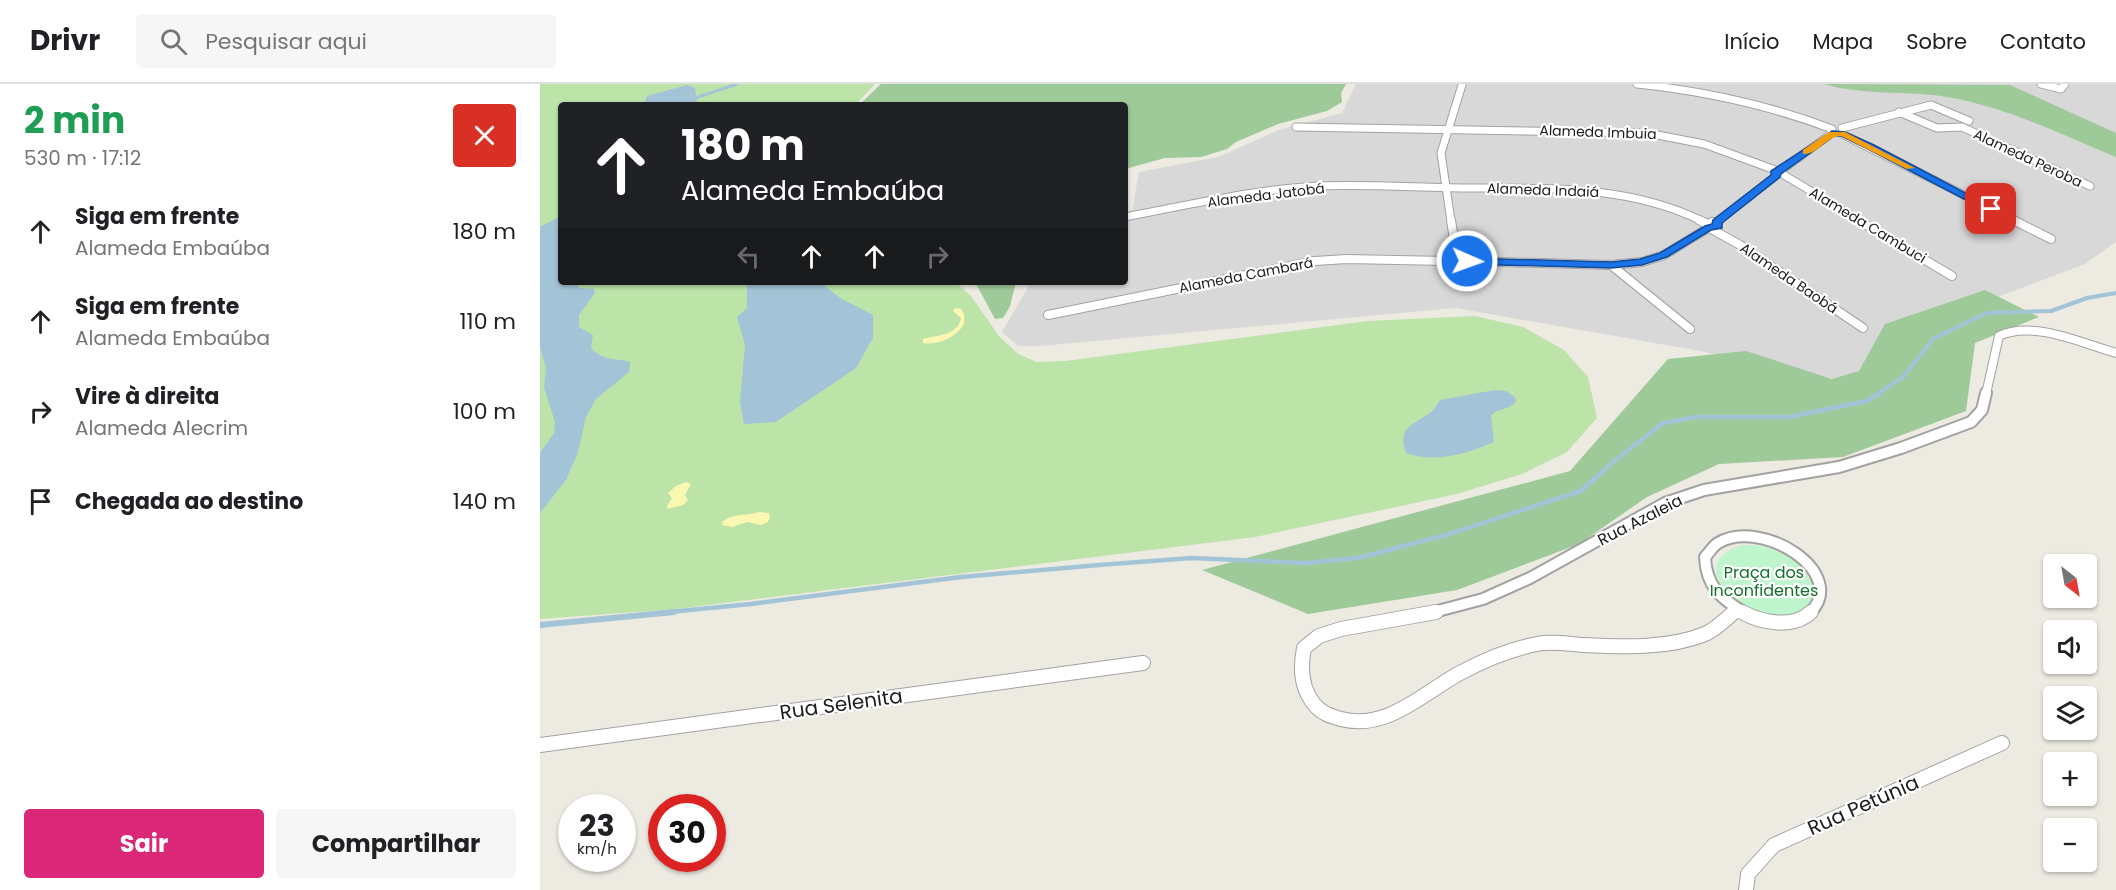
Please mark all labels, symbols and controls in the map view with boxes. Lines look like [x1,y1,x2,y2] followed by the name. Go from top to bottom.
[136,14,556,68] search box
[30,21,100,60] text: Drivr
[157,25,190,58] icon: search
[205,26,367,57] text: Pesquisar aqui
[1724,27,1779,56] text: Início
[1812,27,1873,56] text: Mapa
[1906,27,1967,56] text: Sobre
[2000,27,2086,56] text: Contato
[24,95,125,146] text: 2 min
[453,104,516,167] button: close
[681,116,805,175] text: 180 m
[1539,120,1657,144] street label: Alameda Imbuia
[1970,124,2086,192] street label: Alameda Peroba
[582,126,660,204] icon: ahead
[24,144,141,172] text: 530 m · 17:12
[681,172,944,209] text: Alameda Embaúba
[1206,178,1326,212] street label: Alameda Jatobá
[1487,178,1599,202] street label: Alameda Indaiá
[1806,182,1930,268] street label: Alameda Cambuci
[1965,183,2016,234] pin
[1974,192,2007,225] icon: arrive
[75,201,239,232] text: Siga em frente
[24,215,57,248] icon: ahead
[453,216,516,247] text: 180 m
[1435,229,1499,293] position arrow
[75,234,270,262] text: Alameda Embaúba
[1736,238,1842,318] street label: Alameda Baobá
[732,240,765,273] icon: left
[795,240,828,273] icon: ahead
[858,240,891,273] icon: ahead
[921,240,954,273] icon: right
[1177,252,1315,298] street label: Alameda Cambará
[75,291,239,322] text: Siga em frente
[24,305,57,338] icon: ahead
[460,306,516,337] text: 110 m
[75,324,270,352] text: Alameda Embaúba
[75,381,220,412] text: Vire à direita
[24,395,57,428] icon: right
[453,396,516,427] text: 100 m
[75,414,248,442] text: Alameda Alecrim
[24,485,57,518] icon: arrive
[75,486,303,517] text: Chegada ao destino
[453,486,516,517] text: 140 m
[1594,489,1686,551] street label: Rua Azaleia
[2043,554,2097,608] north arrow
[2043,554,2097,872] map controls
[1710,561,1818,602] park label: Praça dos Inconfidentes
[2043,620,2097,674] button: sound
[778,682,904,726] street label: Rua Selenita
[2043,686,2097,740] button: layers
[2043,752,2097,806] button: +
[1803,768,1923,842] street label: Rua Petúnia
[648,794,726,872] speed limit sign: 30
[579,804,615,847] text: 23
[24,809,264,878] button: Sair
[276,809,516,878] button: Compartilhar
[2043,818,2097,872] button: −
[577,838,617,859] text: km/h

